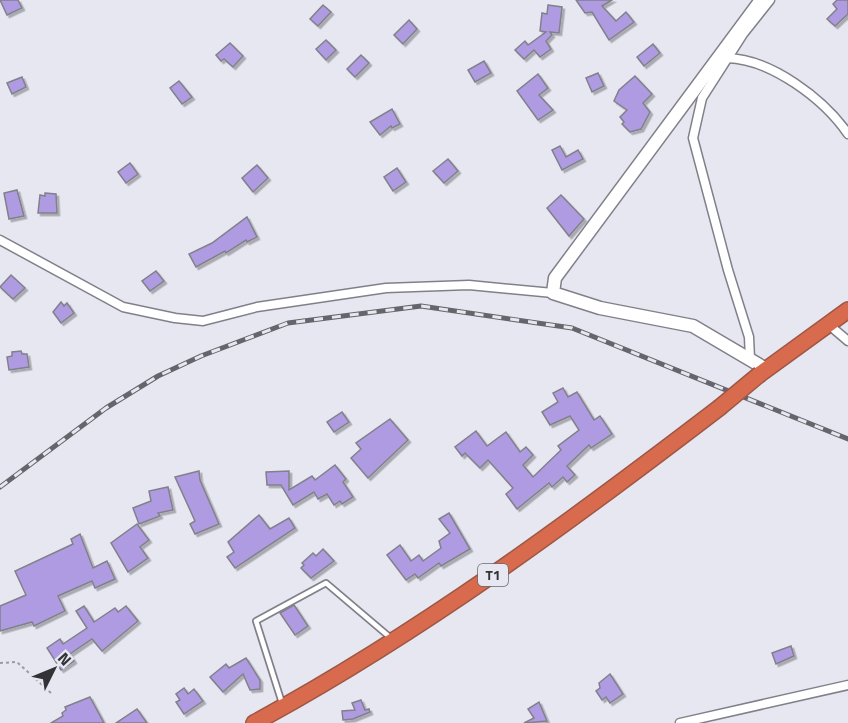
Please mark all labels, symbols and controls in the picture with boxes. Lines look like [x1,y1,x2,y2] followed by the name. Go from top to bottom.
[478,564,508,586] road number: T1
[24,639,84,699] north arrow
[52,647,78,671] text: N

